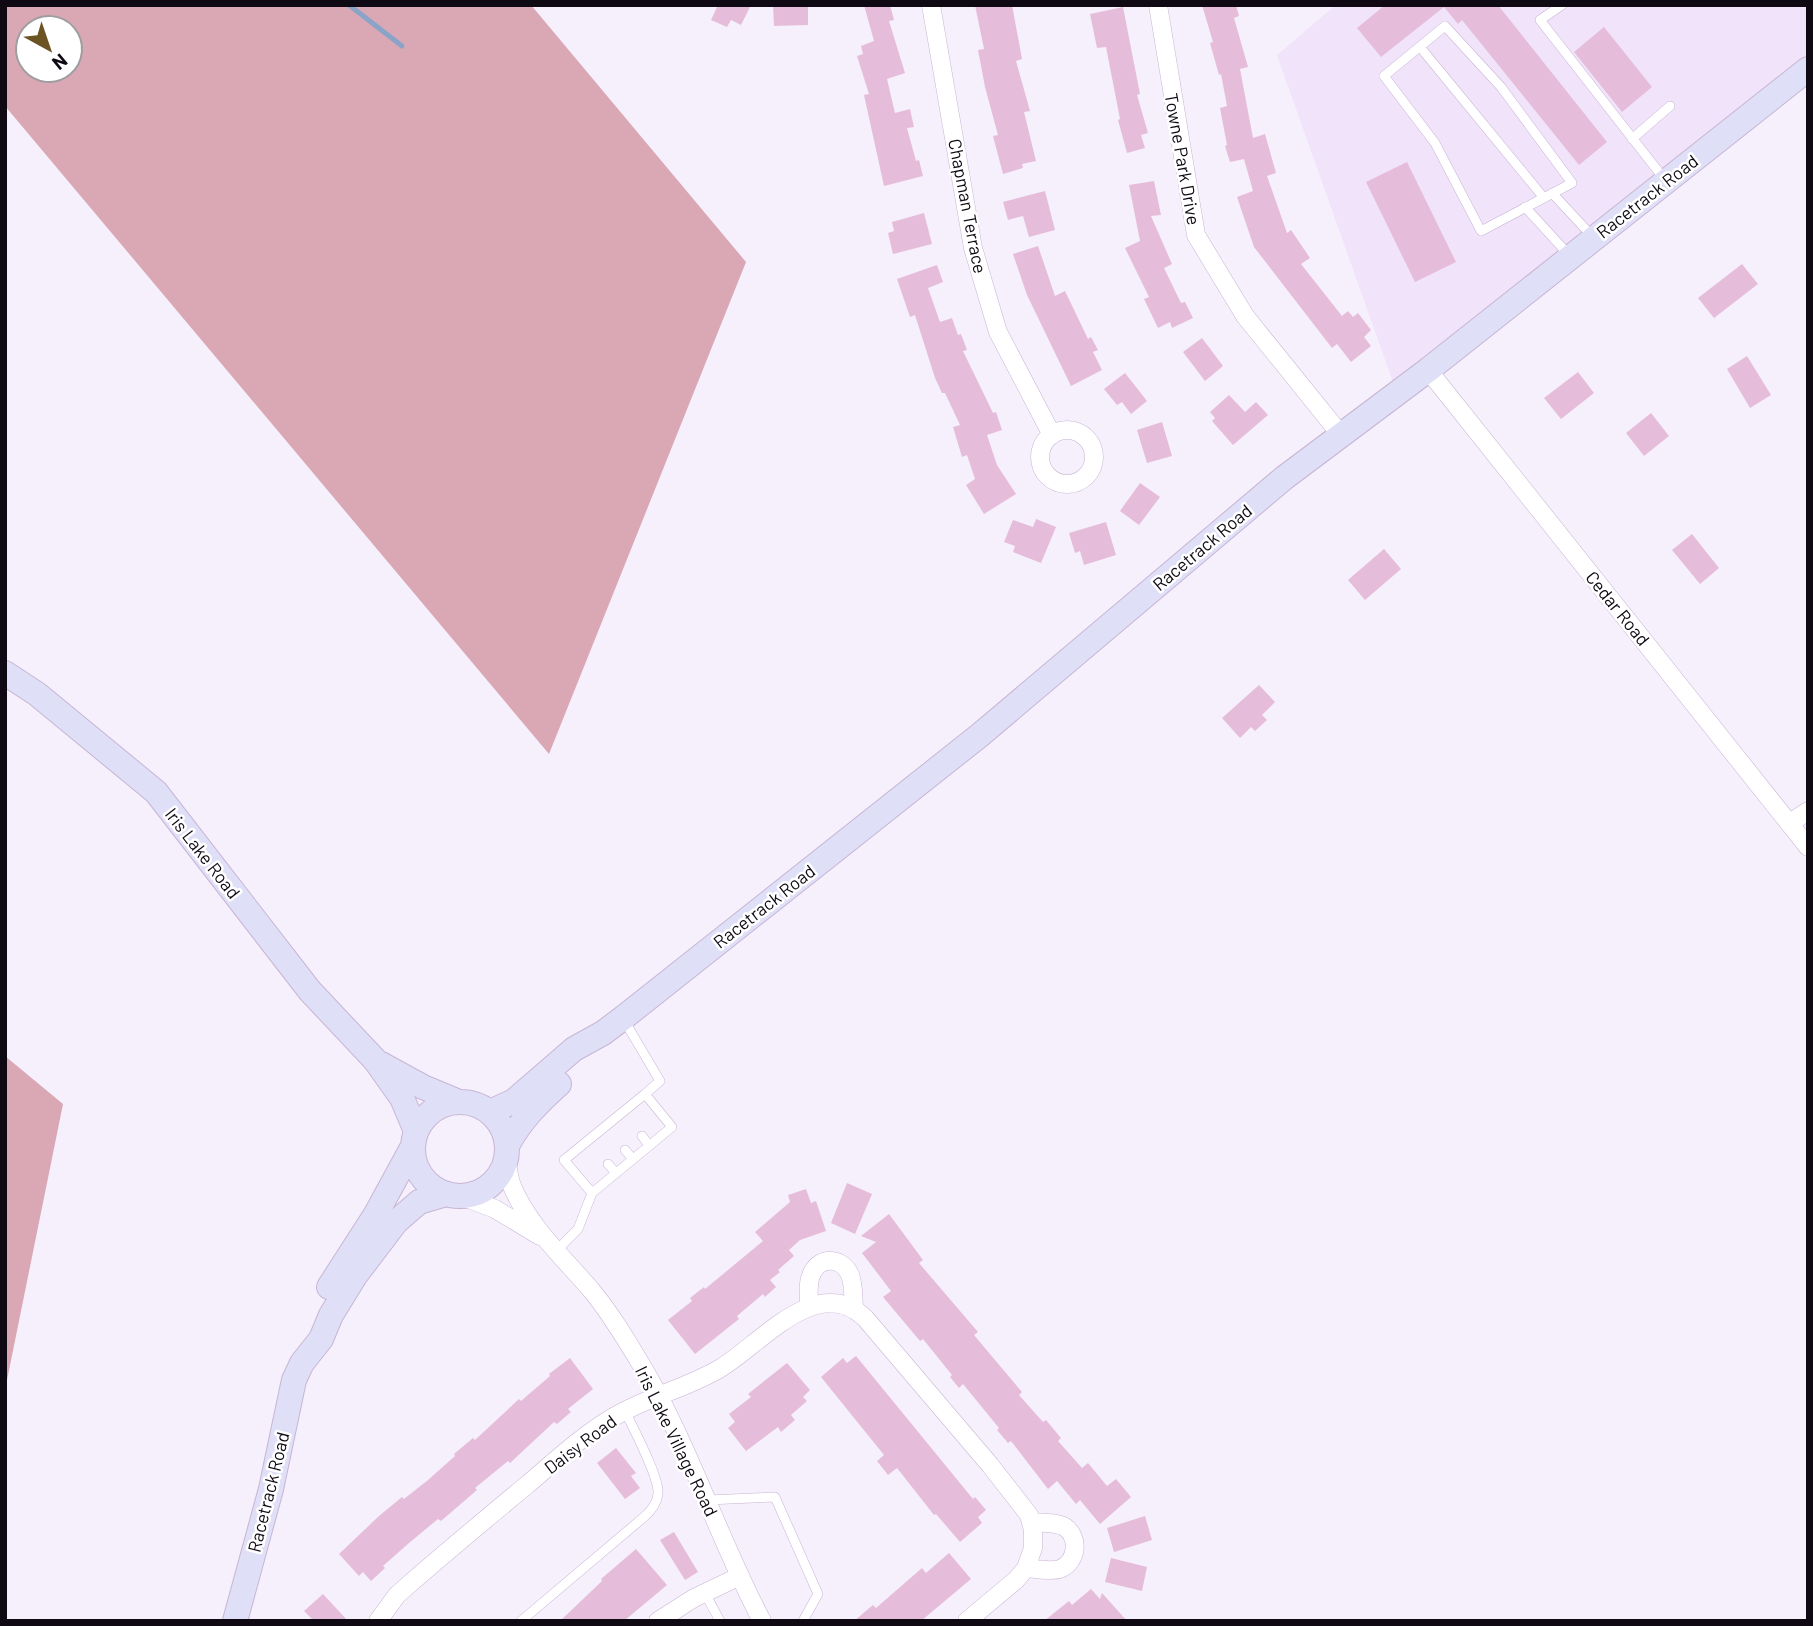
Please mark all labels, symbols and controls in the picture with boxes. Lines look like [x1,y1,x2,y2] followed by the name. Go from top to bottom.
[14,14,84,84] north arrow
[48,50,72,75] text: N
[1161,91,1205,227] street label: Towne Park Drive
[944,137,992,275] street label: Chapman Terrace
[1592,149,1702,243] street label: Racetrack Road
[1148,499,1256,595] street label: Racetrack Road
[1581,566,1655,650] street label: Cedar Road
[161,803,245,903] street label: Iris Lake Road
[709,859,819,953] street label: Racetrack Road
[631,1362,723,1520] street label: Iris Lake Village Road
[540,1410,620,1478] street label: Daisy Road
[242,1430,294,1554] street label: Racetrack Road

